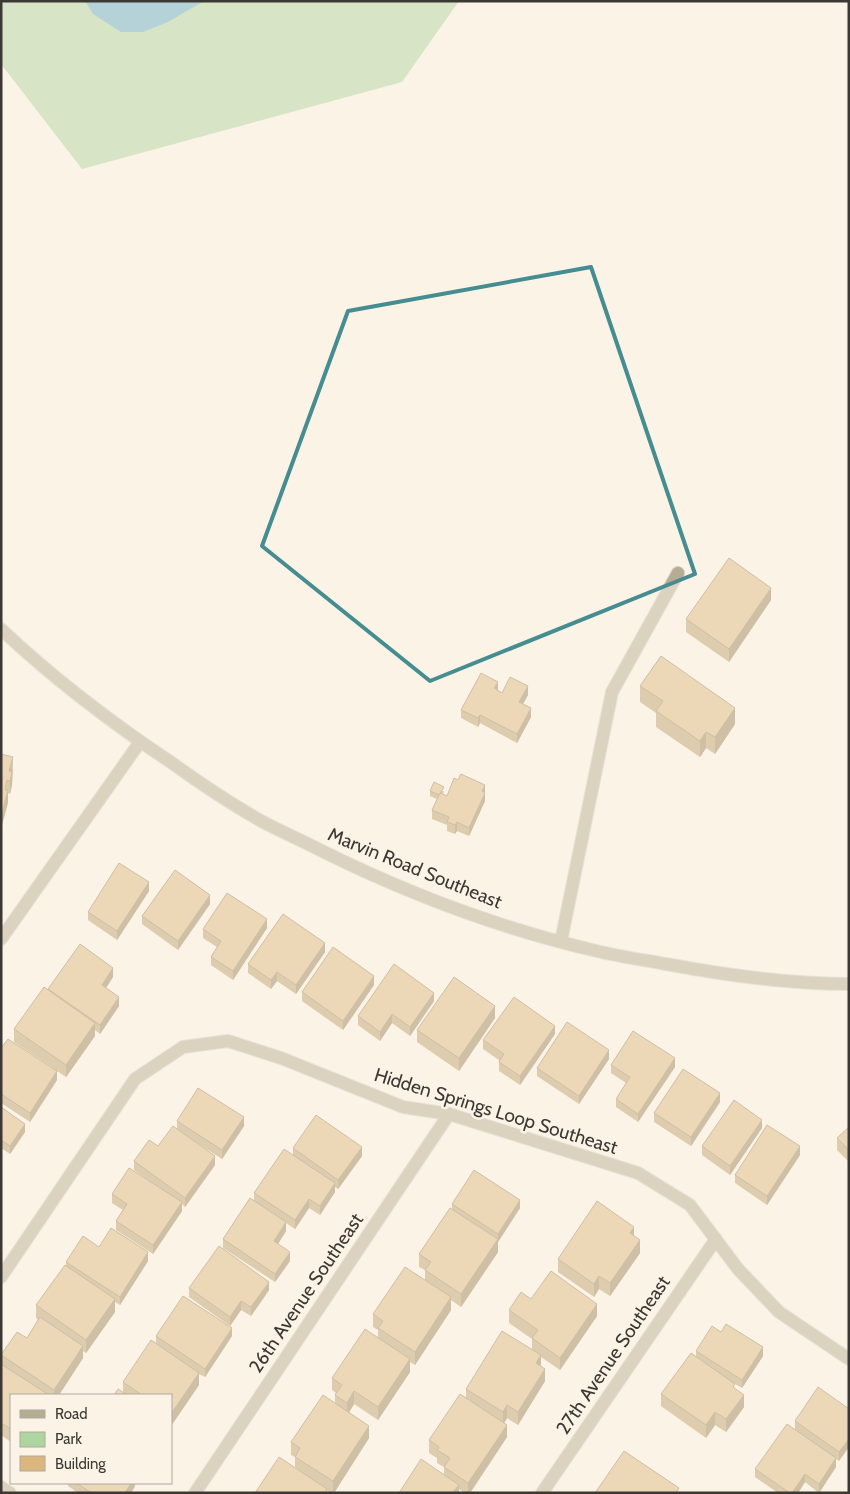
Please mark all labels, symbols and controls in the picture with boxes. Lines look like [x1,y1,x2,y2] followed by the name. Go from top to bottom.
[325,823,506,914] street label: Marvin Road Southeast
[372,1063,621,1159] street label: Hidden Springs Loop Southeast
[244,1208,368,1377] street label: 26th Avenue Southeast
[551,1271,675,1439] street label: 27th Avenue Southeast
[10,1394,172,1484] legend
[55,1405,88,1423] text: Road
[55,1430,82,1448] text: Park
[55,1455,106,1473] text: Building

